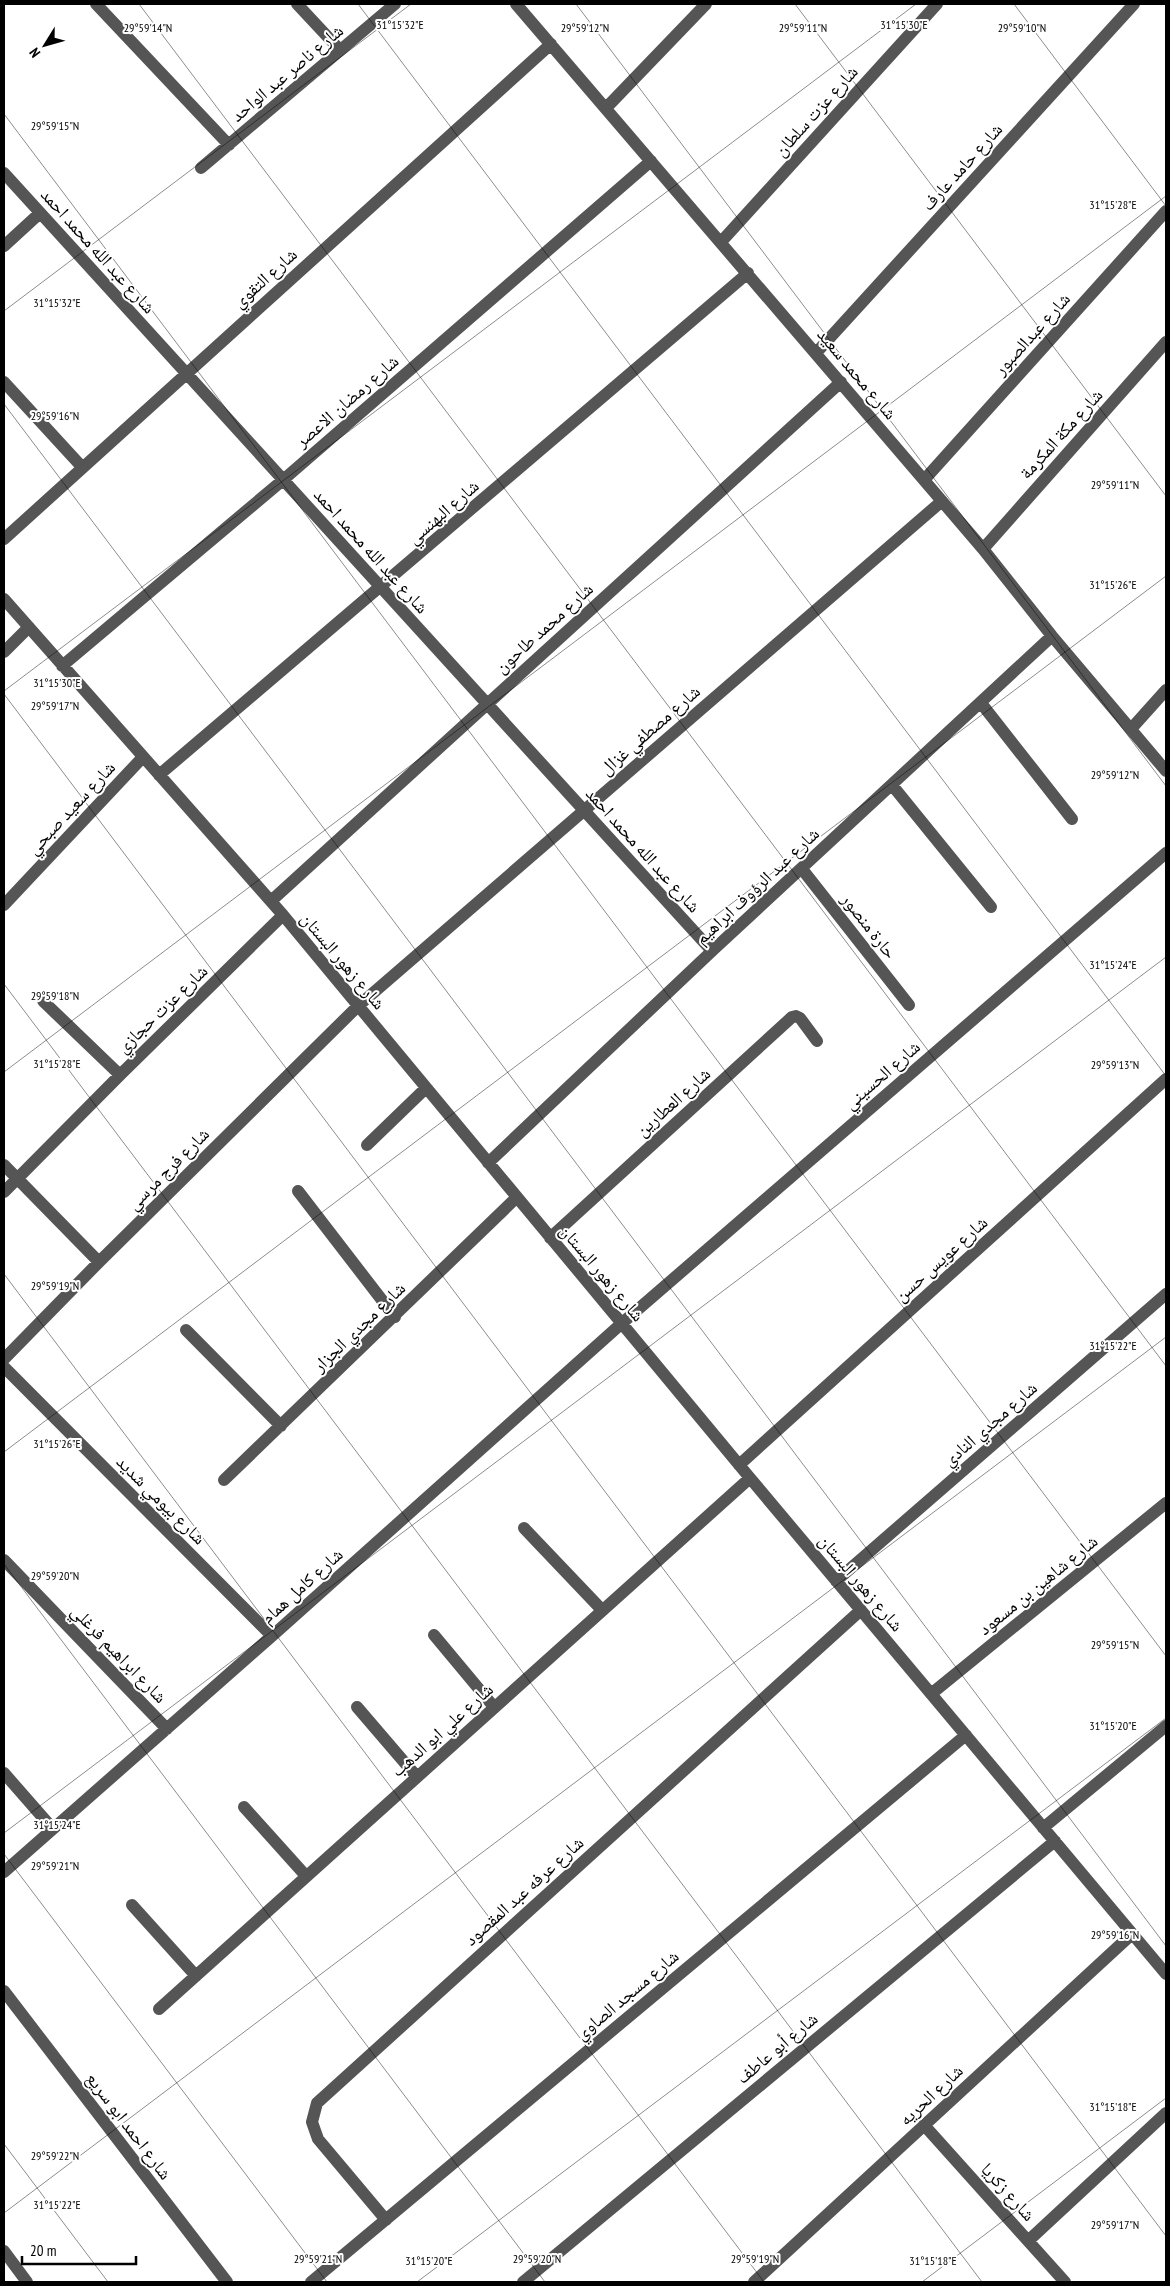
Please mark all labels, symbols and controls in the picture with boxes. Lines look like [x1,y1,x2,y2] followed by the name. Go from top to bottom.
[376,17,424,32] text: 31°15'32"E
[880,17,928,32] text: 31°15'30"E
[226,19,348,127] street label: شارع ناصر عبد الواحد
[20,20,70,70] north arrow
[124,20,172,35] text: 29°59'14"N
[561,20,609,35] text: 29°59'12"N
[779,20,827,35] text: 29°59'11"N
[998,20,1046,35] text: 29°59'10"N
[25,44,44,61] text: N
[769,60,863,161] street label: شارع عزت سلطان
[31,118,79,133] text: 29°59'15"N
[916,118,1007,215] street label: شارع حامد عارف
[36,183,161,318] street label: شارع عبد الله محمد احمد
[1089,197,1137,212] text: 31°15'28"E
[228,243,304,315] street label: شارع التقوي
[988,287,1075,381] street label: شارع عبدالصبور
[33,295,81,310] text: 31°15'32"E
[812,323,902,424] street label: شارع محمد سعيد
[289,349,403,453] street label: شارع رمضان الاعصر
[1014,384,1107,484] street label: شارع مكة المكرمة
[31,408,79,423] text: 29°59'16"N
[402,474,486,552] street label: شارع البهنسي
[1091,477,1139,492] text: 29°59'11"N
[309,483,434,618] street label: شارع عبد الله محمد احمد
[490,577,598,678] street label: شارع محمد طاحون
[1089,577,1137,592] text: 31°15'26"E
[33,675,81,690] text: 31°15'30"E
[595,680,707,782] street label: شارع مصطفي غزال
[31,698,79,713] text: 29°59'17"N
[21,756,123,862] street label: شارع سعيد صبحي
[1091,767,1139,782] text: 29°59'12"N
[581,782,706,917] street label: شارع عبد الله محمد احمد
[690,822,824,950] street label: شارع عبد الرؤوف ابراهيم
[836,888,902,963] street label: حارة منصور
[296,907,391,1014] street label: شارع زهور البستان
[1089,957,1137,972] text: 31°15'24"E
[111,959,215,1061] street label: شارع عزت حجازي
[31,988,79,1003] text: 29°59'18"N
[839,1035,927,1117] street label: شارع الحسيني
[33,1056,81,1071] text: 31°15'28"E
[1091,1057,1139,1072] text: 29°59'13"N
[630,1062,715,1141] street label: شارع العطارين
[121,1122,216,1217] street label: شارع فرج مرسي
[889,1211,992,1307] street label: شارع عويس حسن
[555,1219,650,1326] street label: شارع زهور البستان
[307,1277,412,1380] street label: شارع مجدي الجزار
[31,1278,79,1293] text: 29°59'19"N
[1089,1338,1137,1353] text: 31°15'22"E
[938,1376,1044,1474] street label: شارع مجدي النادي
[33,1436,81,1451] text: 31°15'26"E
[109,1450,211,1552] street label: شارع بيومي شديد
[814,1529,909,1636] street label: شارع زهور البستان
[973,1529,1102,1640] street label: شارع شاهين بن مسعود
[256,1543,348,1629] street label: شارع كامل همام
[31,1568,79,1583] text: 29°59'20"N
[64,1599,172,1710] street label: شارع ابراهيم فرغلي
[1091,1637,1139,1652] text: 29°59'15"N
[386,1678,500,1784] street label: شارع علي ابو الدهب
[1089,1718,1137,1733] text: 31°15'20"E
[33,1817,81,1832] text: 31°15'24"E
[459,1831,588,1950] street label: شارع عرفه عبد المقصود
[31,1858,79,1873] text: 29°59'21"N
[1091,1927,1139,1942] text: 29°59'16"N
[570,1944,686,2048] street label: شارع مسجد الصاوي
[731,2007,822,2088] street label: شارع أبو عاطف
[894,2059,968,2130] street label: شارع الحريه
[81,2067,177,2185] street label: شارع احمد ابو سريع
[1089,2099,1137,2114] text: 31°15'18"E
[31,2148,79,2163] text: 29°59'22"N
[976,2158,1040,2226] street label: شارع زكريا
[33,2197,81,2212] text: 31°15'22"E
[1091,2217,1139,2232] text: 29°59'17"N
[22,2234,136,2266] scale bar
[30,2241,56,2260] text: 20 m
[294,2251,342,2266] text: 29°59'21"N
[513,2251,561,2266] text: 29°59'20"N
[731,2251,779,2266] text: 29°59'19"N
[405,2253,453,2268] text: 31°15'20"E
[909,2253,957,2268] text: 31°15'18"E

